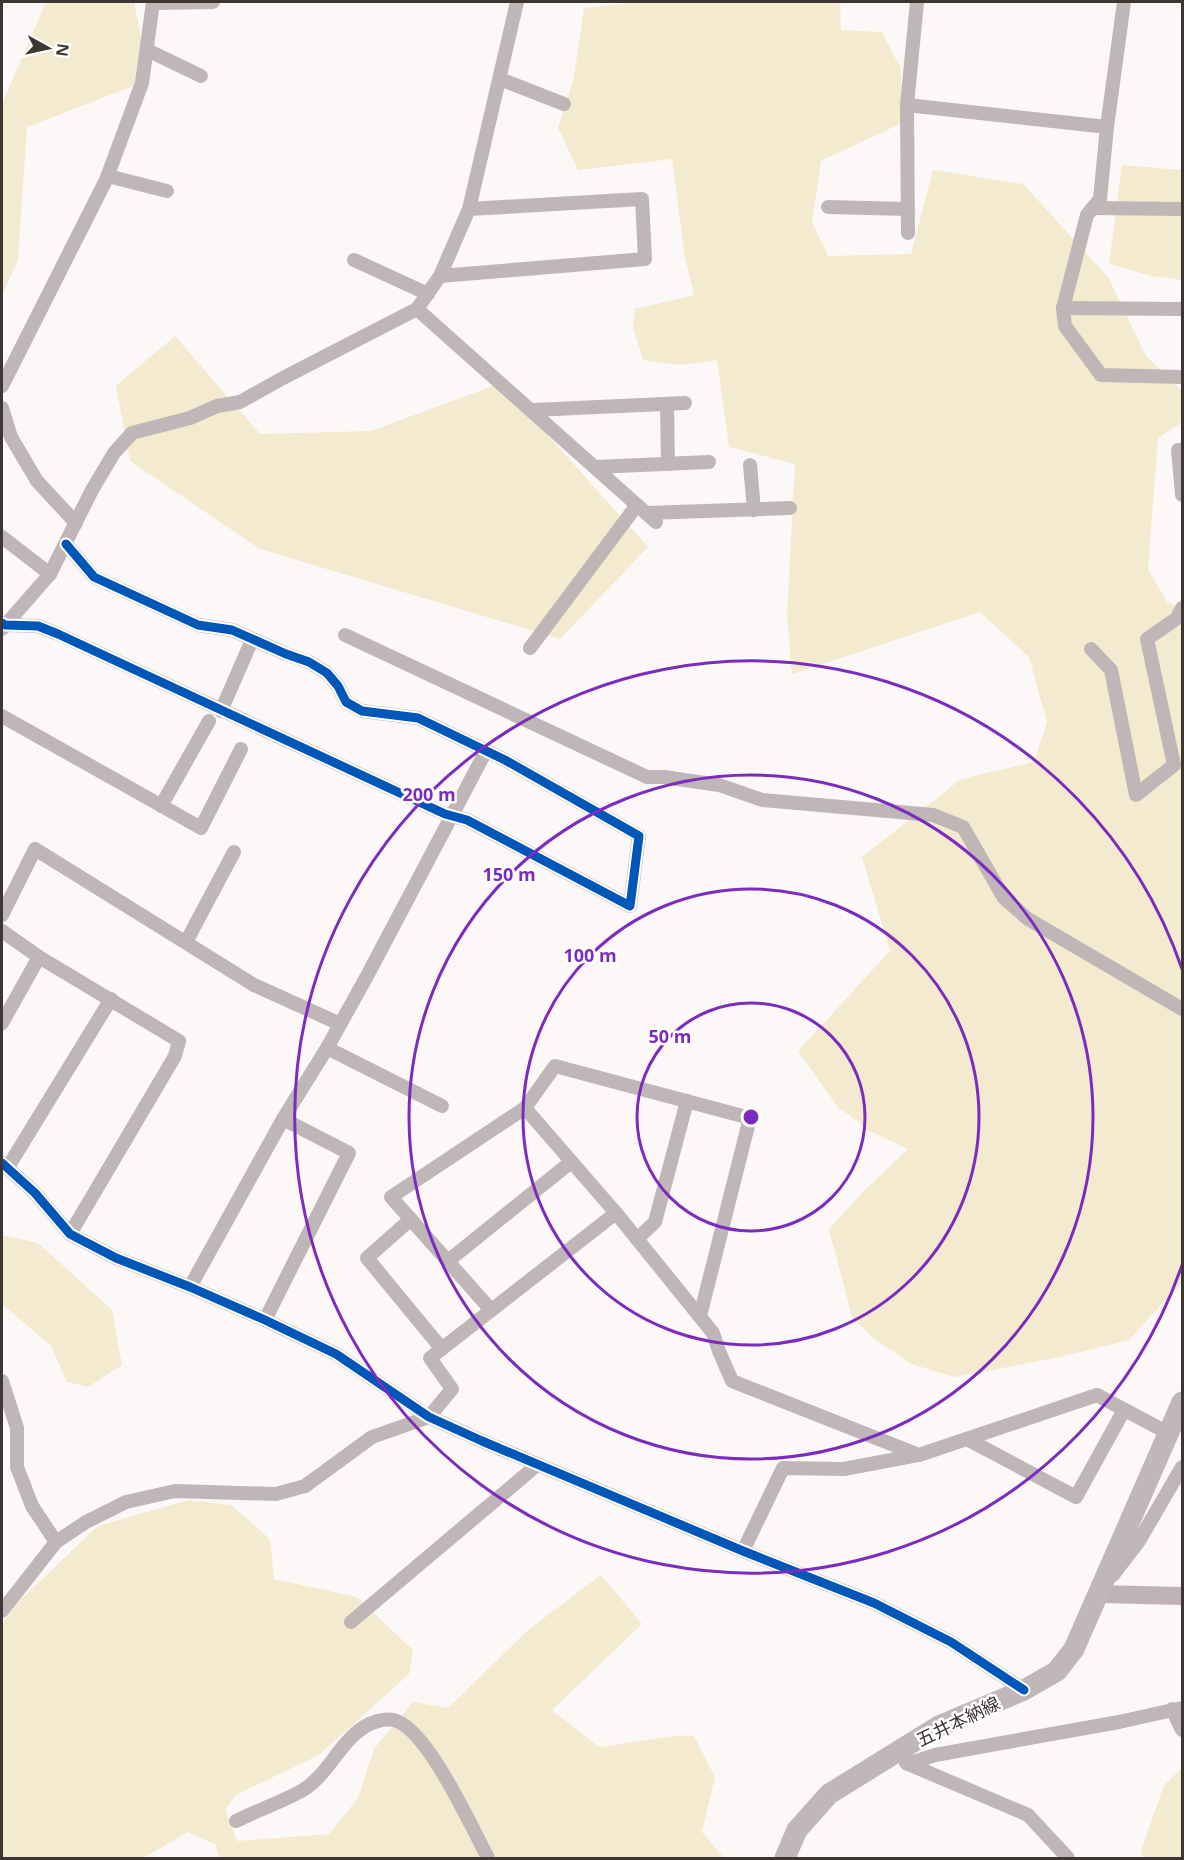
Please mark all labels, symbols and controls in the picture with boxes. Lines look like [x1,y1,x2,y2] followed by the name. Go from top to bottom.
[18,18,78,78] north arrow
[51,42,75,58] text: N
[402,782,456,806] text: 200 m
[482,862,536,886] text: 150 m
[563,943,617,967] text: 100 m
[649,1024,691,1048] text: 50 m
[741,1107,761,1127] centre of rings
[912,1690,1004,1752] street label: 五井本納線

